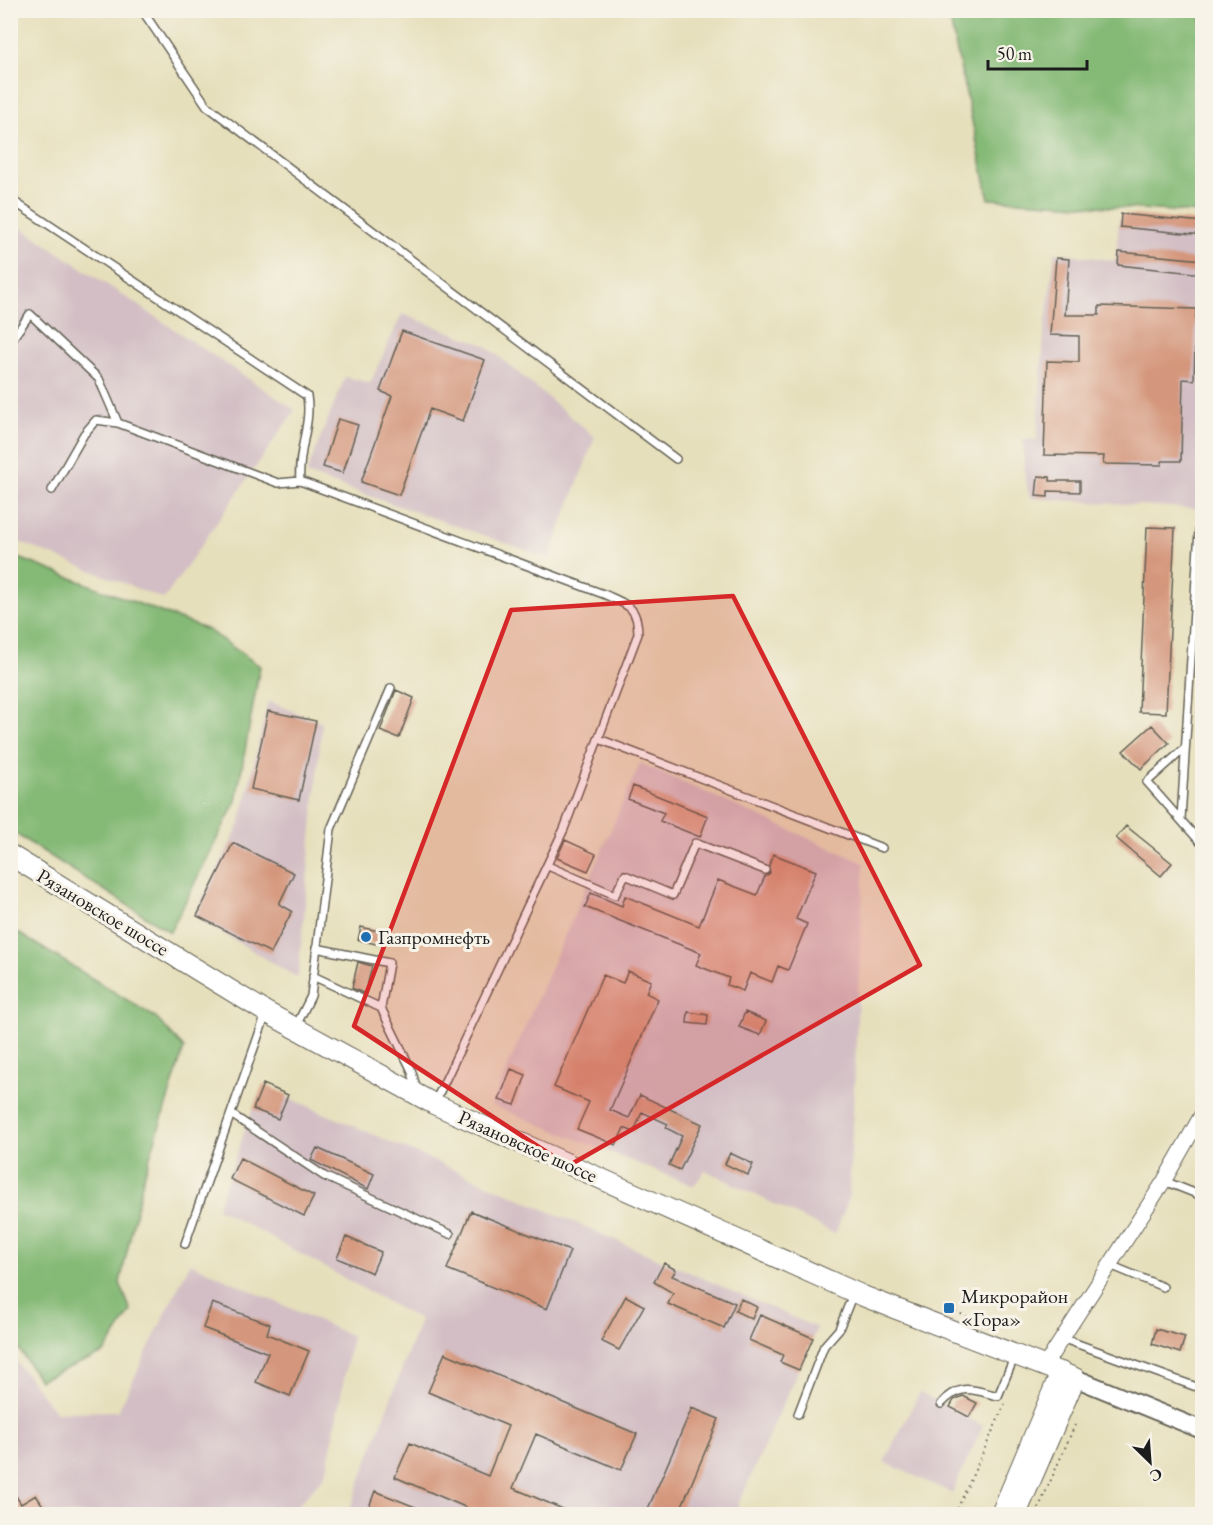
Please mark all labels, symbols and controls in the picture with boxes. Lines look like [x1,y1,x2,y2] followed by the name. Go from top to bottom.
[988,33,1087,71] scale bar
[997,42,1032,65] text: 50 m
[32,862,174,962] street label: Рязановское шоссе
[378,924,490,950] place label: Газпромнефть
[359,930,373,944] marker: Газпромнефть
[454,1104,602,1188] street label: Рязановское шоссе
[961,1283,1068,1332] place label: Микрорайон «Гора»
[942,1301,956,1315] marker: Микрорайон «Гора»
[1120,1432,1180,1492] north arrow
[1147,1463,1166,1487] text: С

